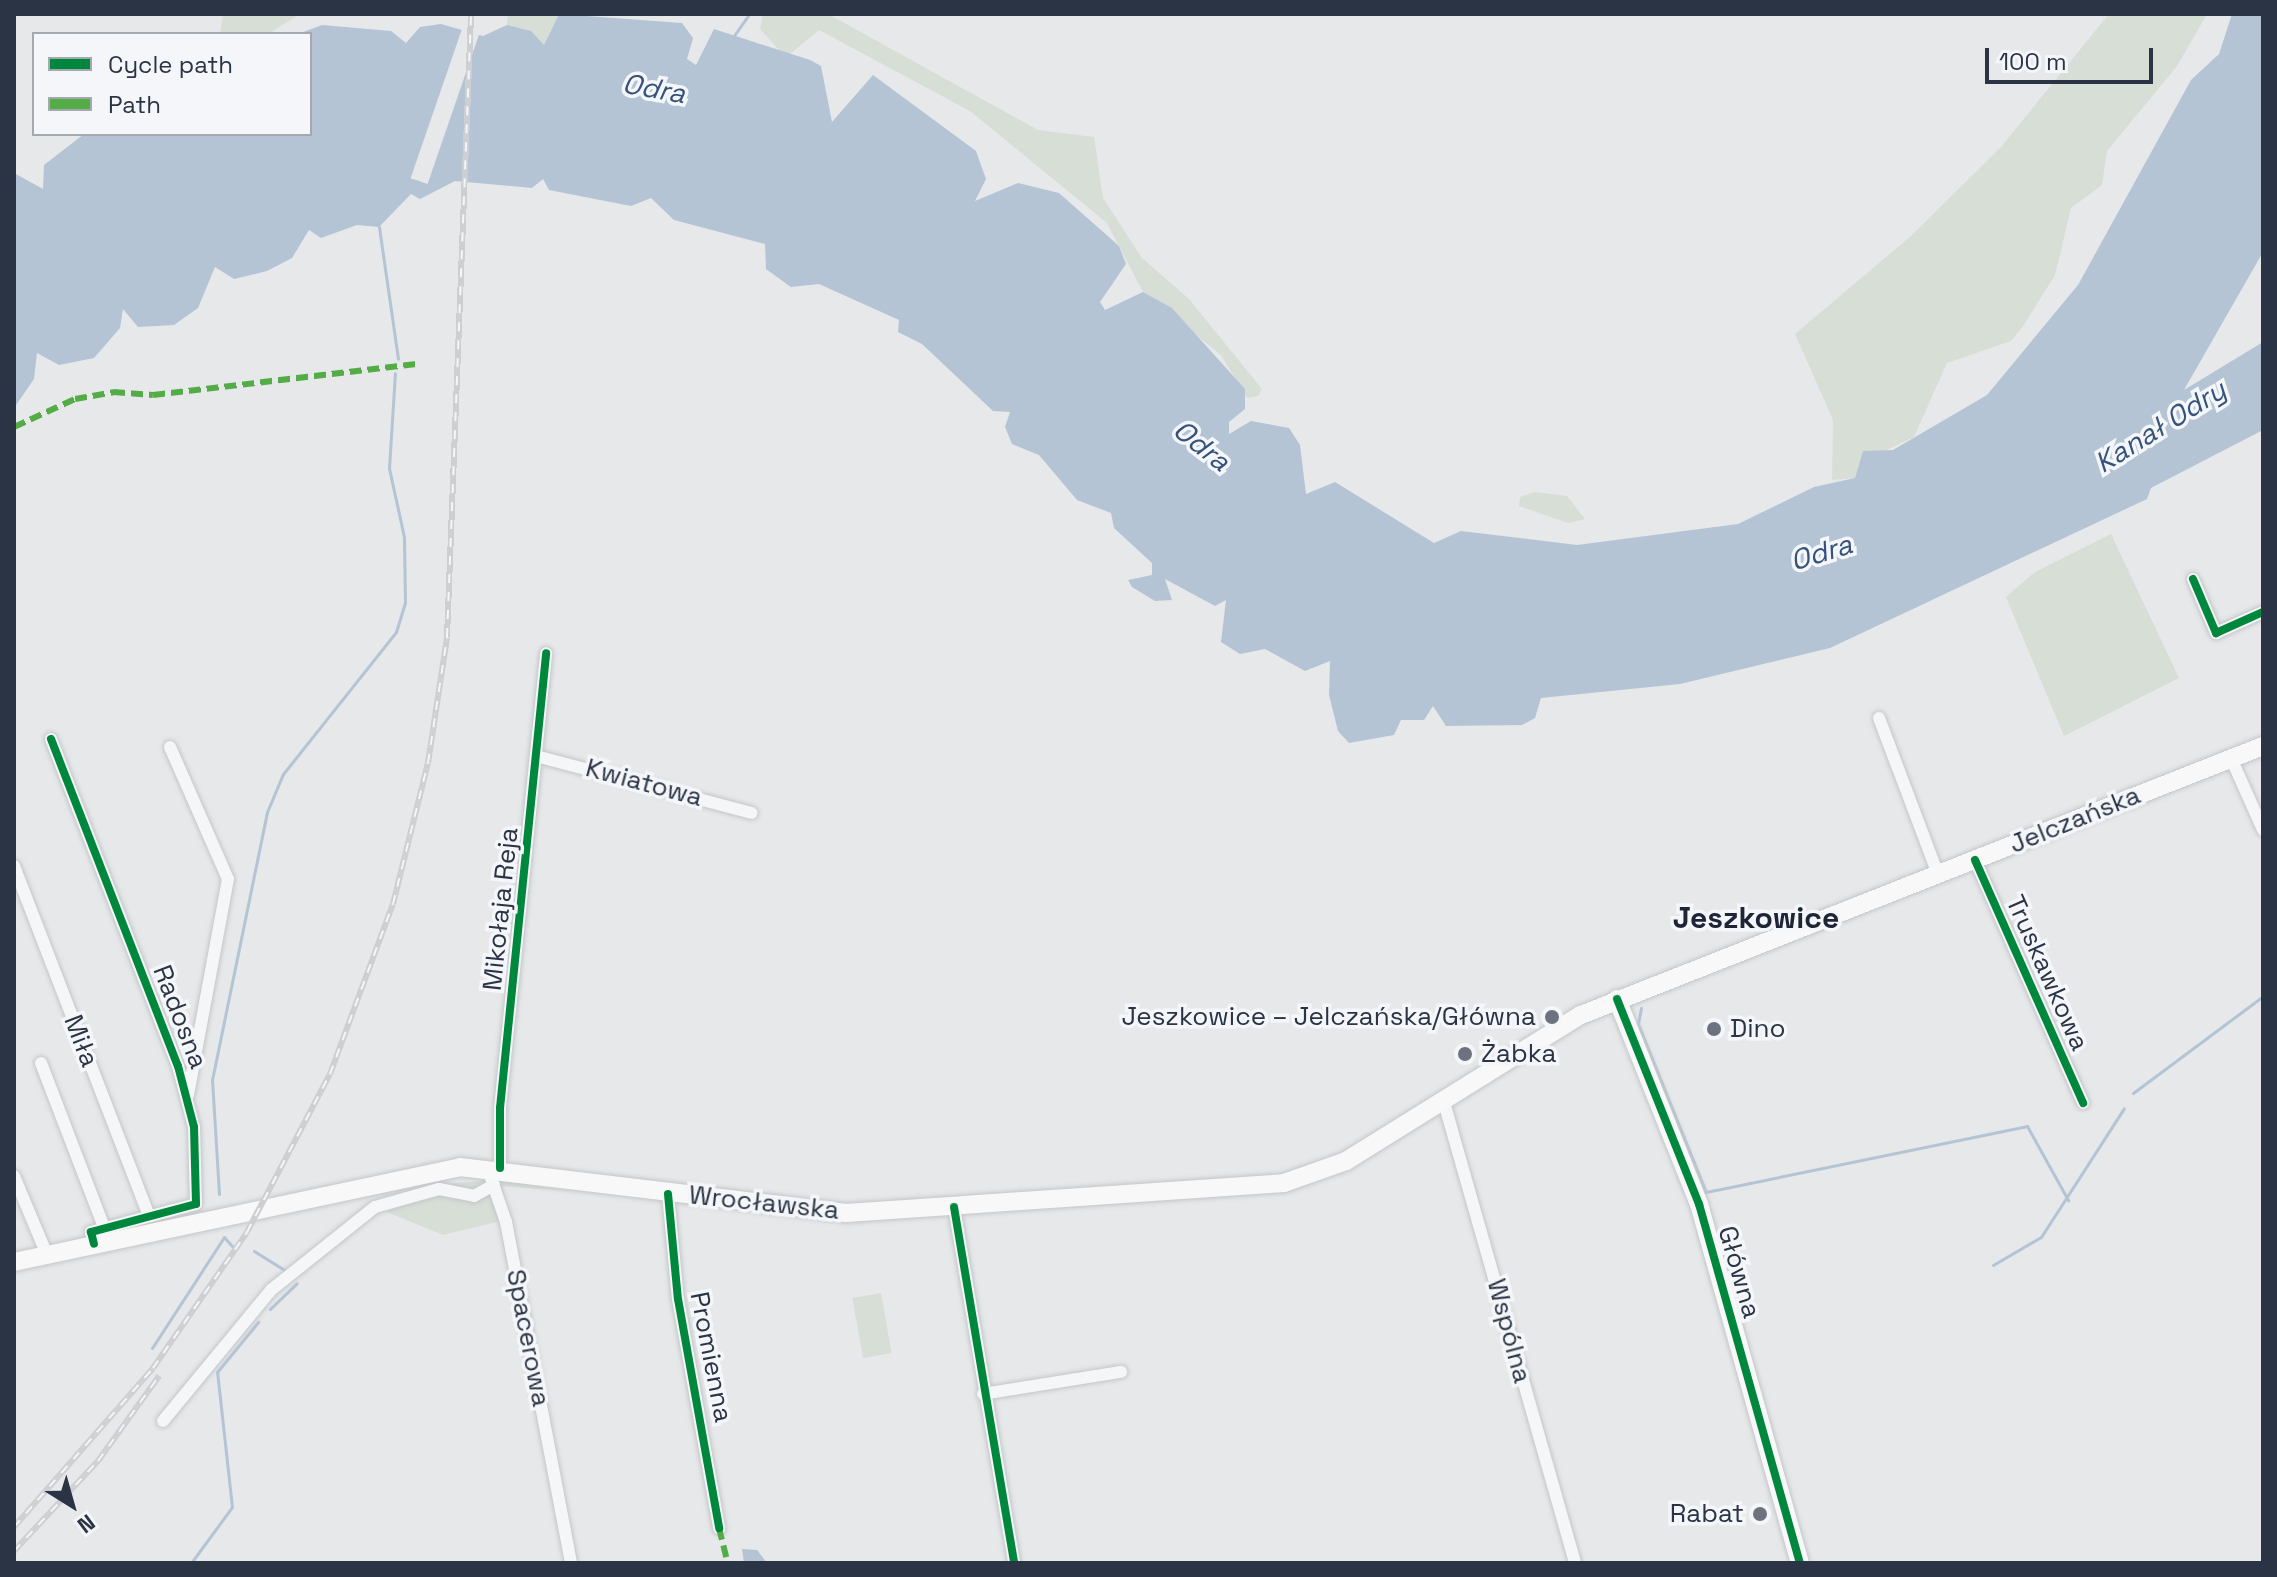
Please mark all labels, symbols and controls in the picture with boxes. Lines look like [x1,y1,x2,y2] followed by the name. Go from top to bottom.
[32,32,312,136] legend
[1989,32,2157,82] scale bar
[1999,46,2067,77] text: 100 m
[108,49,233,80] text: Cycle path
[620,66,688,110] water label: Odra
[108,89,161,120] text: Path
[2088,372,2232,480] water label: Kanał Odry
[1167,412,1237,478] water label: Odra
[1786,527,1856,577] water label: Odra
[582,752,706,814] street label: Kwiatowa
[2005,780,2145,860] street label: Jelczańska
[477,826,525,992] street label: Mikołaja Reja
[1999,891,2095,1055] street label: Truskawkowa
[1673,900,1839,936] district label: Jeszkowice
[146,961,214,1073] street label: Radosna
[1120,1001,1536,1033] place label: Jeszkowice – Jelczańska/Główna
[1543,1008,1561,1026] marker: Jeszkowice – Jelczańska/Główna
[57,1010,105,1072] street label: Miła
[1730,1013,1786,1045] place label: Dino
[1705,1020,1723,1038] marker: Dino
[1481,1038,1556,1070] place label: Żabka
[1456,1045,1474,1063] marker: Żabka
[687,1180,841,1226] street label: Wrocławska
[1711,1222,1767,1322] street label: Główna
[499,1267,557,1409] street label: Spacerowa
[1480,1276,1538,1386] street label: Wspólna
[683,1289,739,1425] street label: Promienna
[32,1465,112,1545] north arrow
[1670,1498,1744,1530] place label: Rabat
[1751,1505,1769,1523] marker: Rabat
[72,1509,101,1540] text: N

